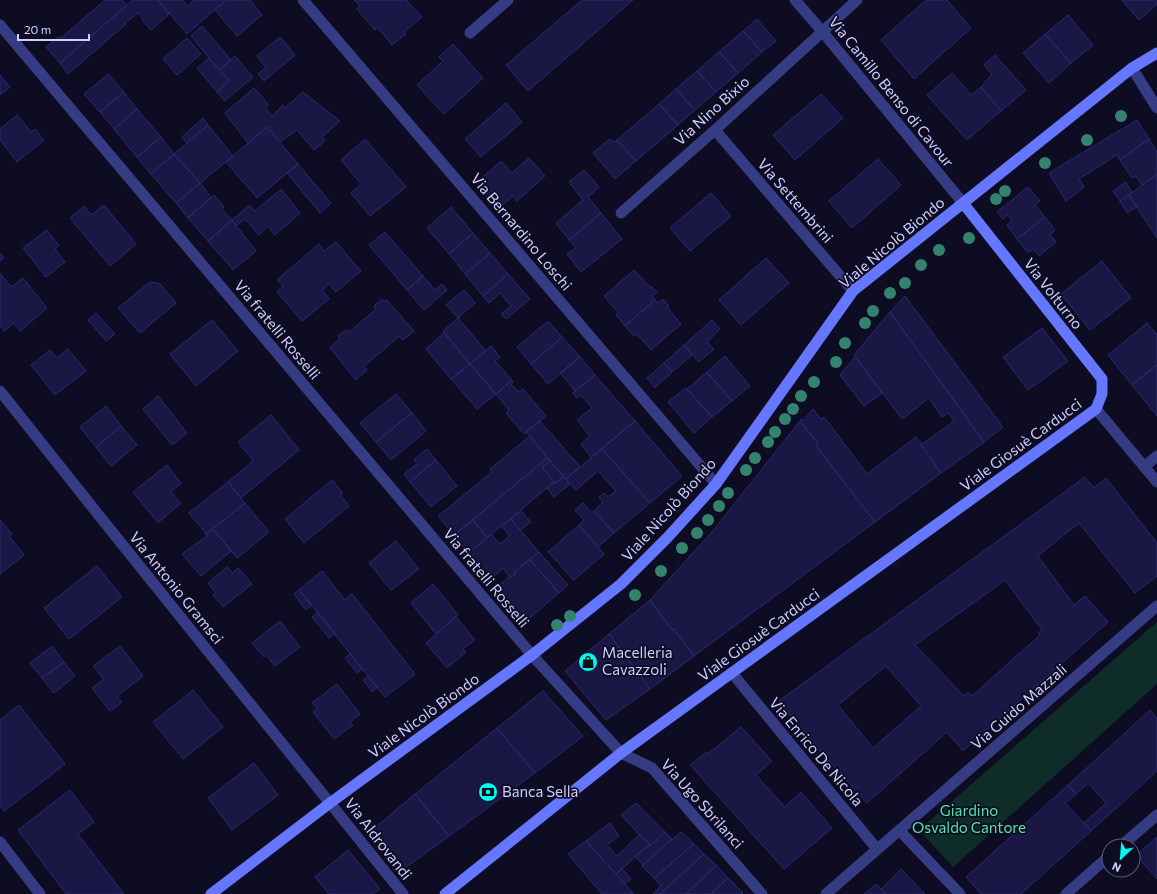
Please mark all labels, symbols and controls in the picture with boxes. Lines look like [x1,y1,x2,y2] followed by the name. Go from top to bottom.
[826,13,958,170] street label: Via Camillo Benso di Cavour
[18,16,89,42] scale bar
[24,22,51,36] text: 20 m
[670,72,753,149] street label: Via Nino Bixio
[754,154,837,246] street label: Via Settembrini
[467,169,576,294] street label: Via Bernardino Loschi
[835,193,948,292] street label: Viale Nicolò Biondo
[1021,254,1087,332] street label: Via Volturno
[231,276,325,383] street label: Via fratelli Rosselli
[956,394,1085,494] street label: Viale Giosuè Carducci
[617,454,719,565] street label: Viale Nicolò Biondo
[440,524,534,631] street label: Via fratelli Rosselli
[126,528,228,647] street label: Via Antonio Gramsci
[694,584,823,684] street label: Viale Giosuè Carducci
[602,643,673,678] place label: Macelleria Cavazzoli
[577,651,599,673] shop icon: Macelleria Cavazzoli
[967,660,1070,753] street label: Via Guido Mazzali
[365,669,482,761] street label: Viale Nicolò Biondo
[766,693,868,809] street label: Via Enrico De Nicola
[658,755,748,852] street label: Via Ugo Sbrilanci
[477,781,499,803] bank icon: Banca Sella
[502,782,578,800] place label: Banca Sella
[341,794,416,883] street label: Via Aldrovandi
[912,801,1026,836] park label: Giardino Osvaldo Cantore
[1101,838,1141,878] north arrow
[1110,860,1123,875] text: N

